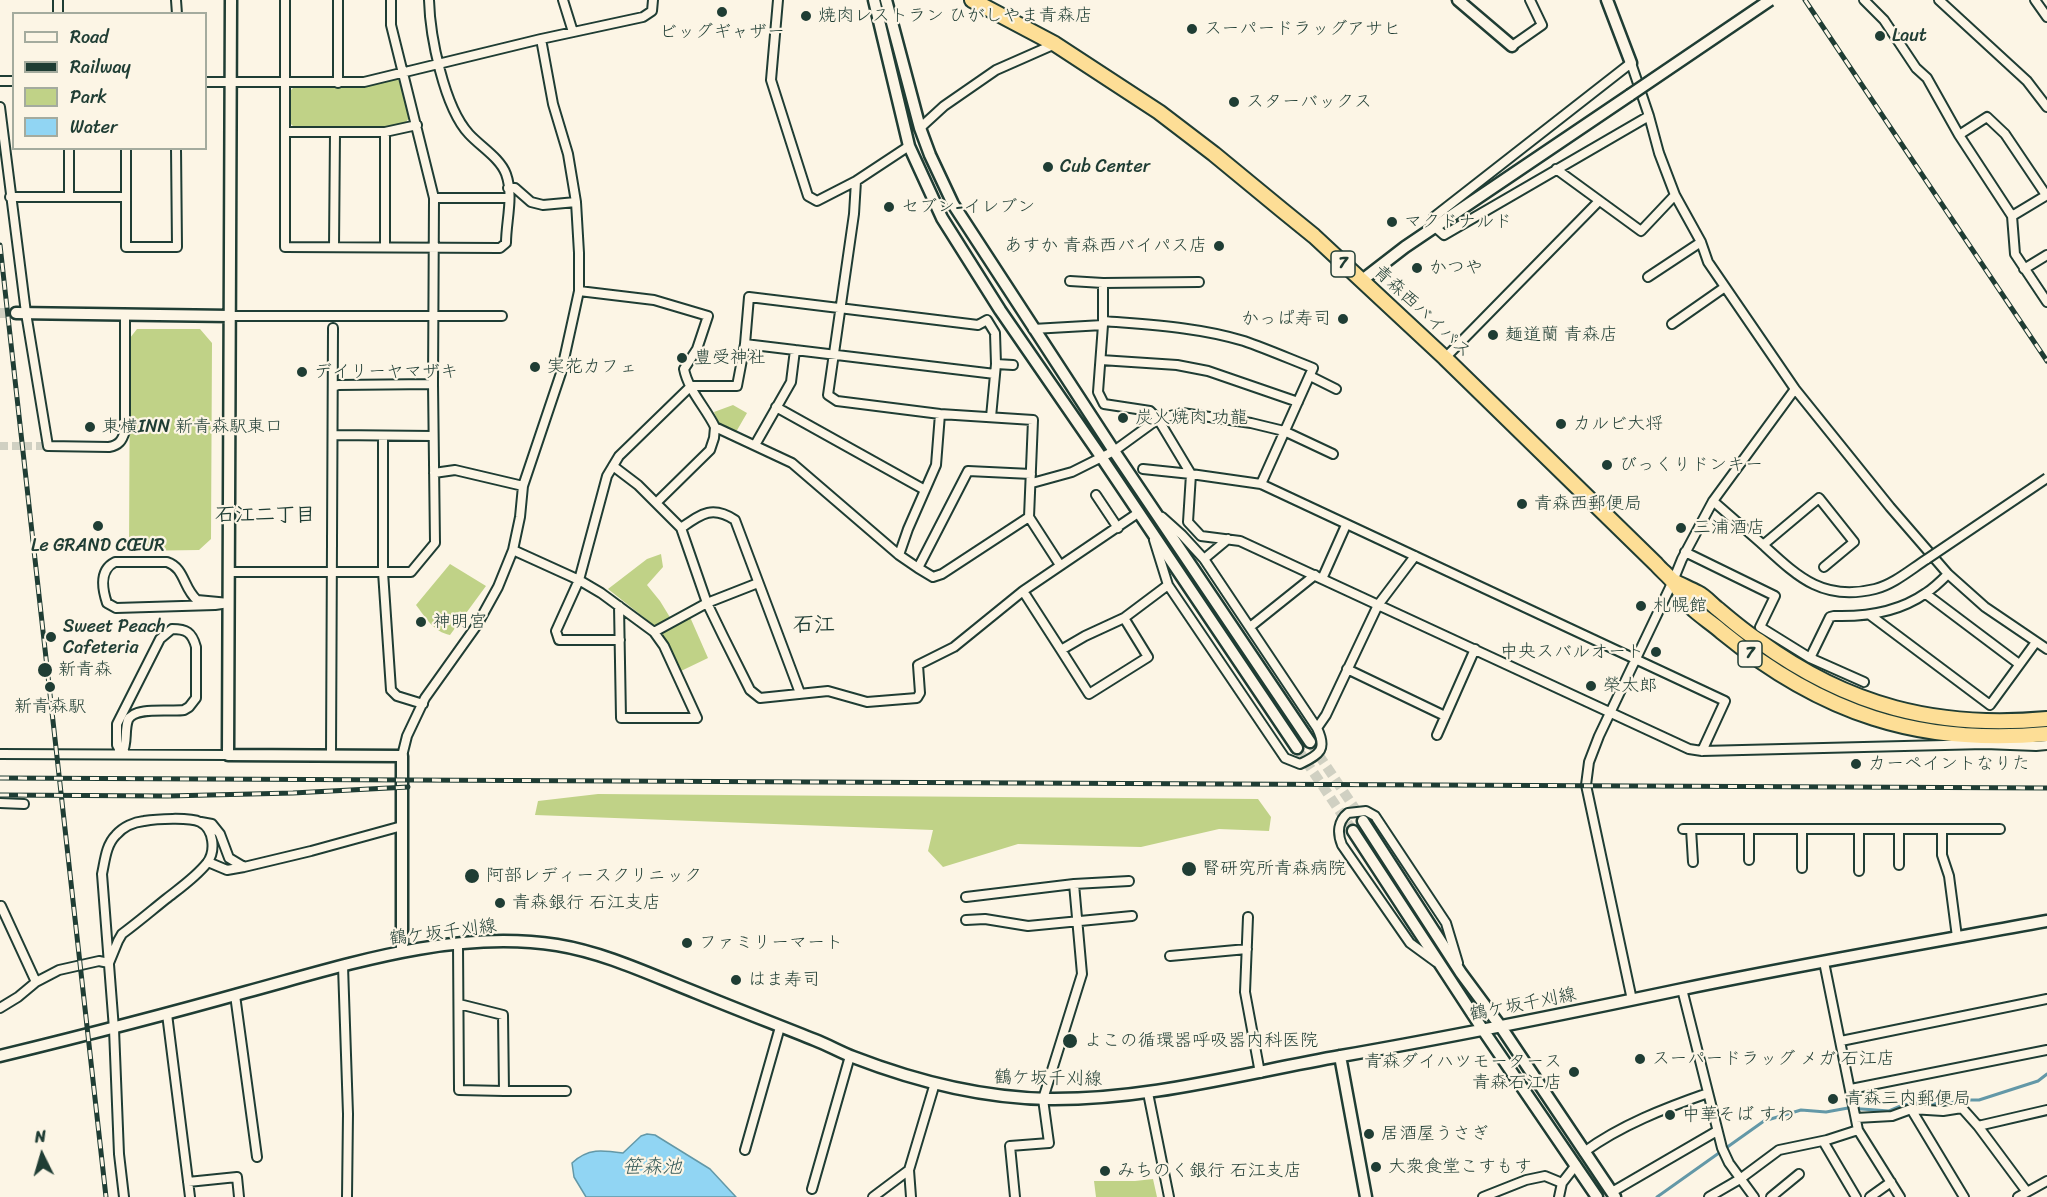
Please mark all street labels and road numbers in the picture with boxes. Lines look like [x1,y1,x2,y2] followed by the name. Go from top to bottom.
[1331,251,1355,277] road number: 7
[1369,261,1475,363] street label: 青森西バイパス
[1738,641,1762,667] road number: 7
[388,916,498,950] street label: 鶴ケ坂千刈線
[1468,984,1578,1026] street label: 鶴ケ坂千刈線
[994,1067,1102,1091] street label: 鶴ケ坂千刈線

